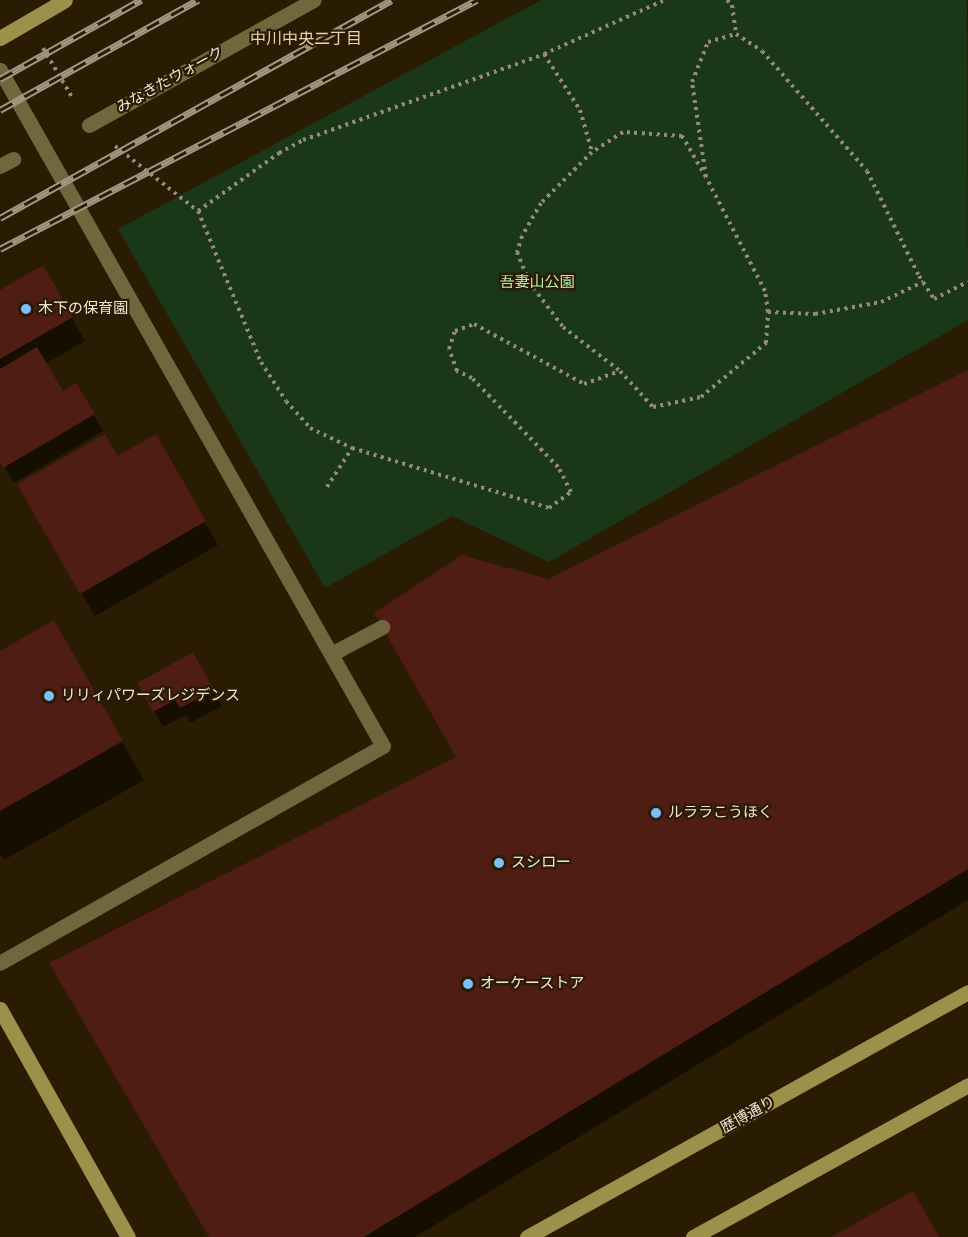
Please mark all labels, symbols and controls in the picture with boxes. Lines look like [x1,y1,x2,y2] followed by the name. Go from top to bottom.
[250,29,362,49] district label: 中川中央二丁目
[113,43,227,117] street label: みなきたウォーク
[500,274,574,292] park label: 吾妻山公園
[38,300,128,318] place label: 木下の保育園
[19,302,33,316] marker: 木下の保育園
[61,687,241,705] place label: リリィパワーズレジデンス
[42,689,56,703] marker: リリィパワーズレジデンス
[668,804,773,822] place label: ルララこうほく
[649,806,663,820] marker: ルララこうほく
[511,854,571,872] place label: スシロー
[492,856,506,870] marker: スシロー
[480,975,585,993] place label: オーケーストア
[461,977,475,991] marker: オーケーストア
[717,1093,779,1137] street label: 歴博通り

